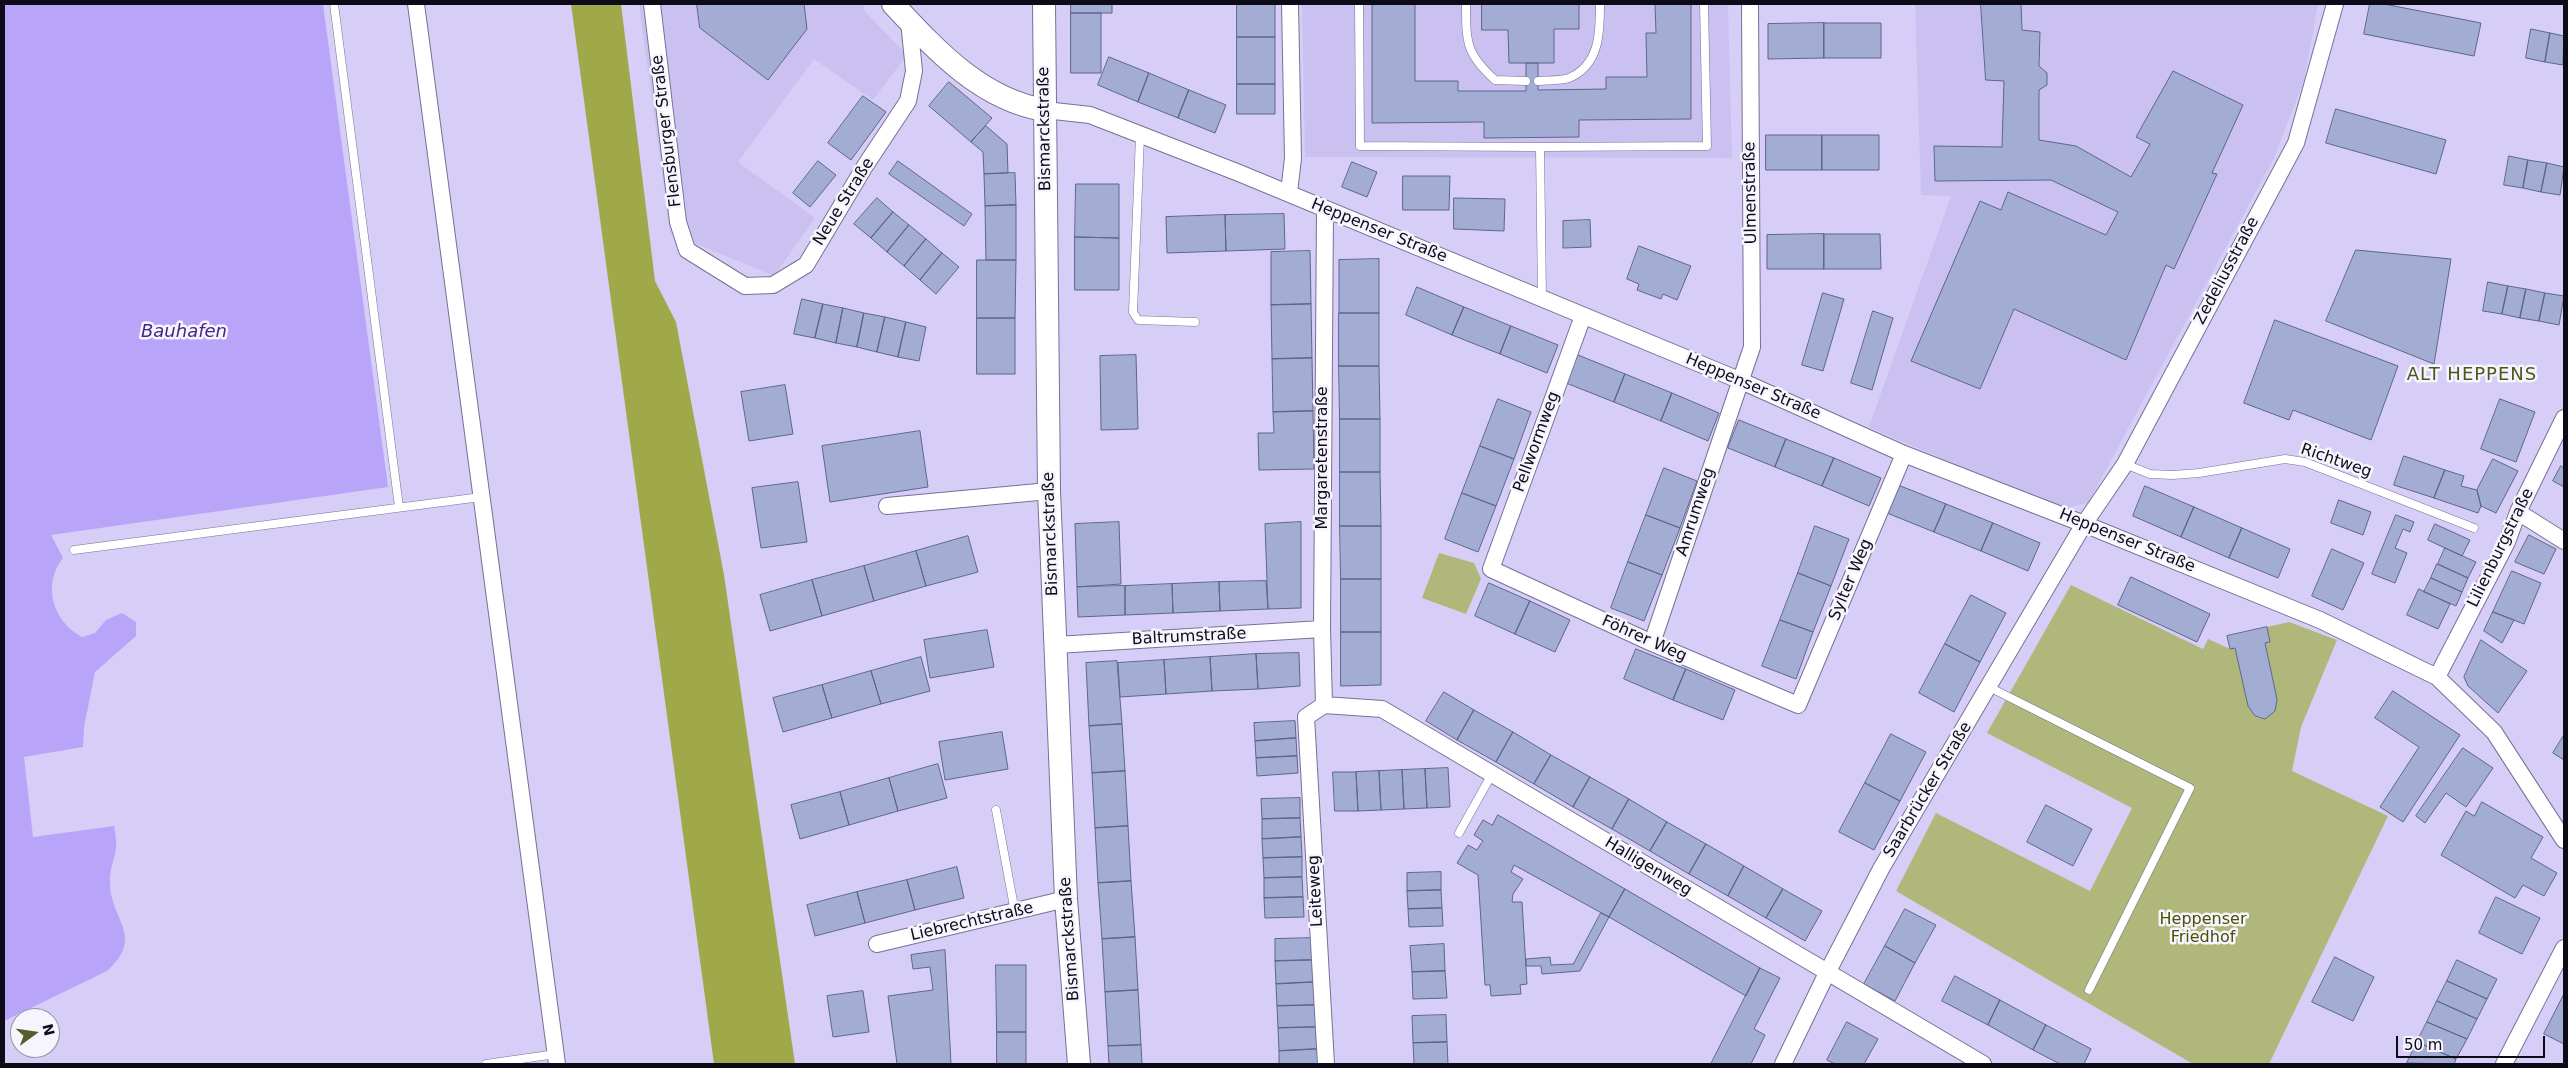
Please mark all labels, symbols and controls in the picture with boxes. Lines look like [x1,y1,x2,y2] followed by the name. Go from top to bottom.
[648,54,686,208] street label: Flensburger Straße
[1034,67,1056,191] street label: Bismarckstraße
[1741,142,1761,244] street label: Ulmenstraße
[809,155,879,249] street label: Neue Straße
[1308,195,1450,267] street label: Heppenser Straße
[2191,214,2263,328] street label: Zedeliusstraße
[141,321,227,343] water label: Bauhafen
[1683,350,1823,424] street label: Heppenser Straße
[2405,364,2539,386] district label: ALT HEPPENS
[1313,386,1333,530] street label: Margaretenstraße
[1510,389,1564,495] street label: Pellwormweg
[2298,440,2374,482] street label: Richtweg
[1673,465,1719,559] street label: Amrumweg
[1039,472,1063,596] street label: Bismarckstraße
[2464,485,2538,611] street label: Lilienburgstraße
[2056,505,2198,577] street label: Heppenser Straße
[1825,536,1877,624] street label: Sylter Weg
[1598,612,1690,666] street label: Föhrer Weg
[1131,624,1247,650] street label: Baltrumstraße
[1880,719,1976,861] street label: Saarbrücker Straße
[1601,833,1695,901] street label: Halligenweg
[1305,854,1327,928] street label: Leiteweg
[1056,876,1084,1002] street label: Bismarckstraße
[909,899,1035,945] street label: Liebrechtstraße
[2160,910,2246,948] park label: Heppenser Friedhof
[10,1008,60,1058] north arrow
[39,1022,58,1037] text: N
[2398,1026,2547,1058] scale bar
[2404,1036,2442,1054] text: 50 m

